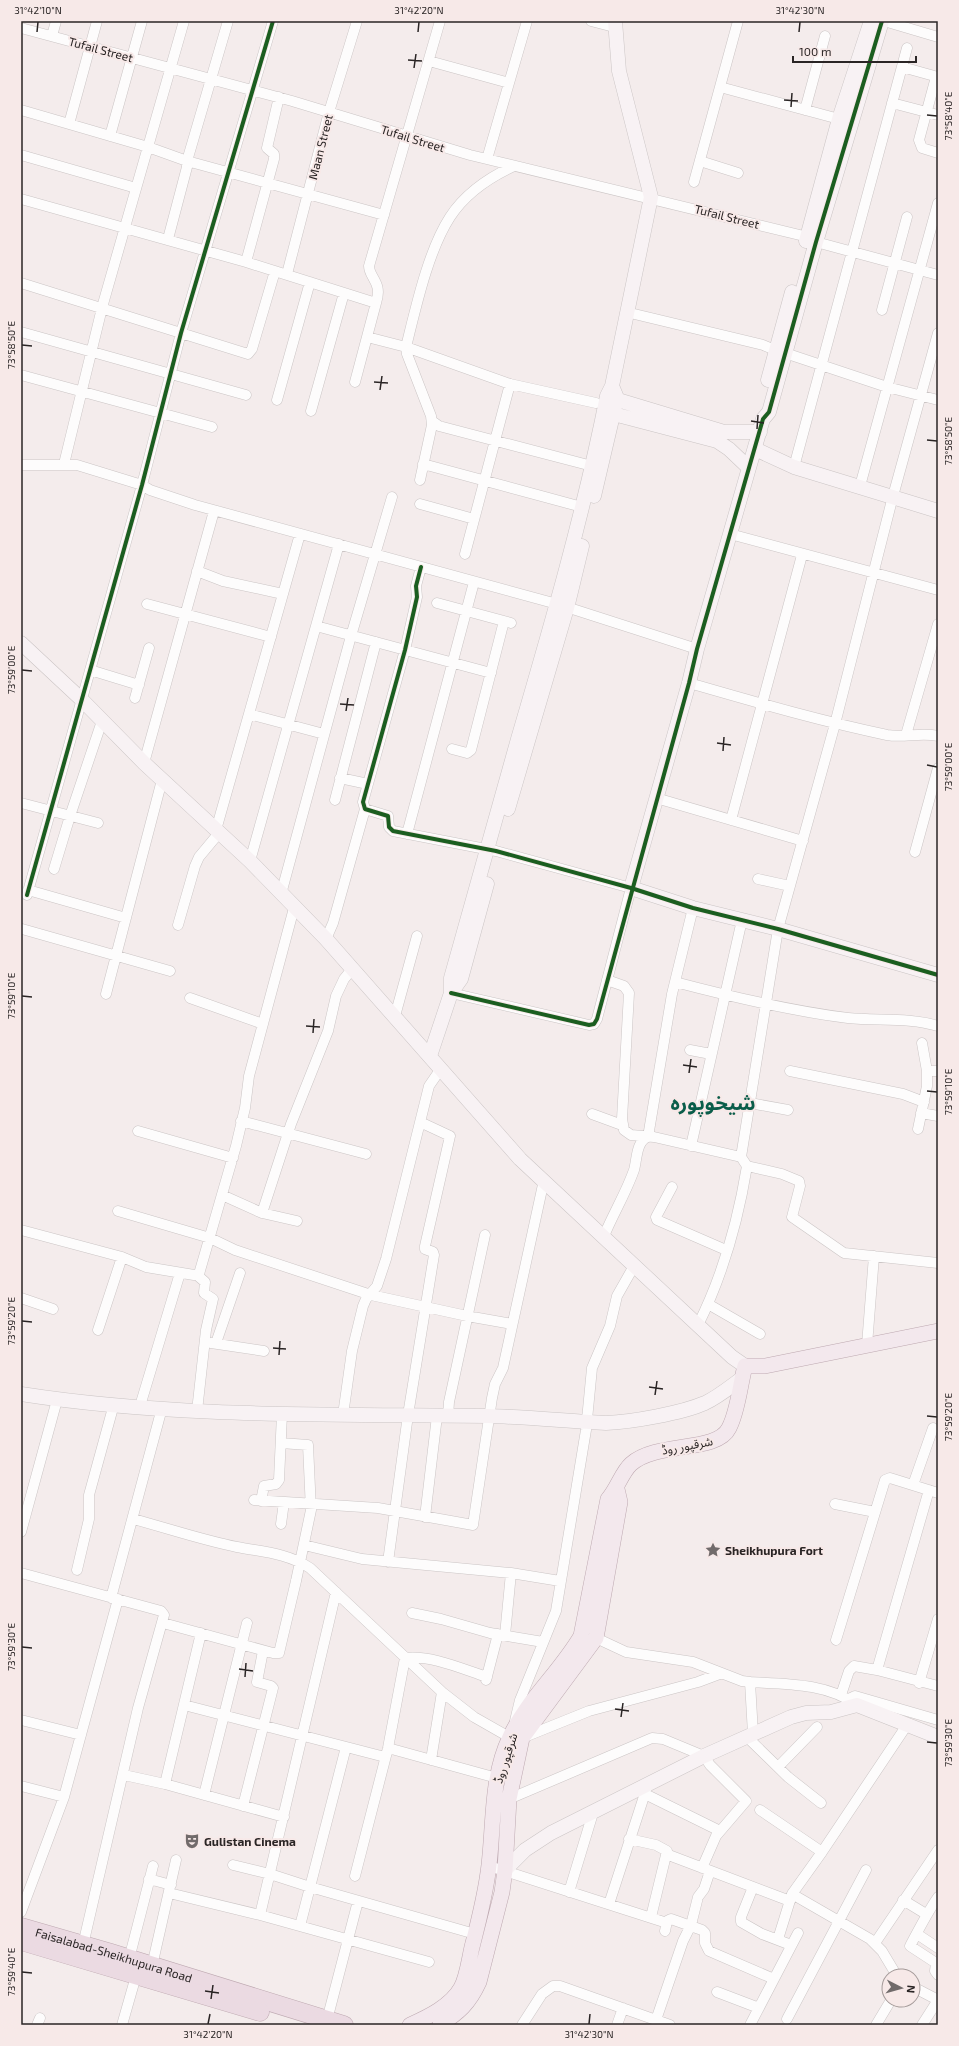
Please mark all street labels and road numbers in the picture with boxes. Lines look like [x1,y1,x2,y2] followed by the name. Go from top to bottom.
[67,34,135,64] street label: Tufail Street
[305,113,335,181] street label: Maan Street
[379,122,447,154] street label: Tufail Street
[693,201,761,231] street label: Tufail Street
[660,1433,714,1459] street label: شرقپور روڈ
[490,1731,522,1785] street label: شرقپور روڈ
[34,1925,194,1985] street label: Faisalabad-Sheikhupura Road

